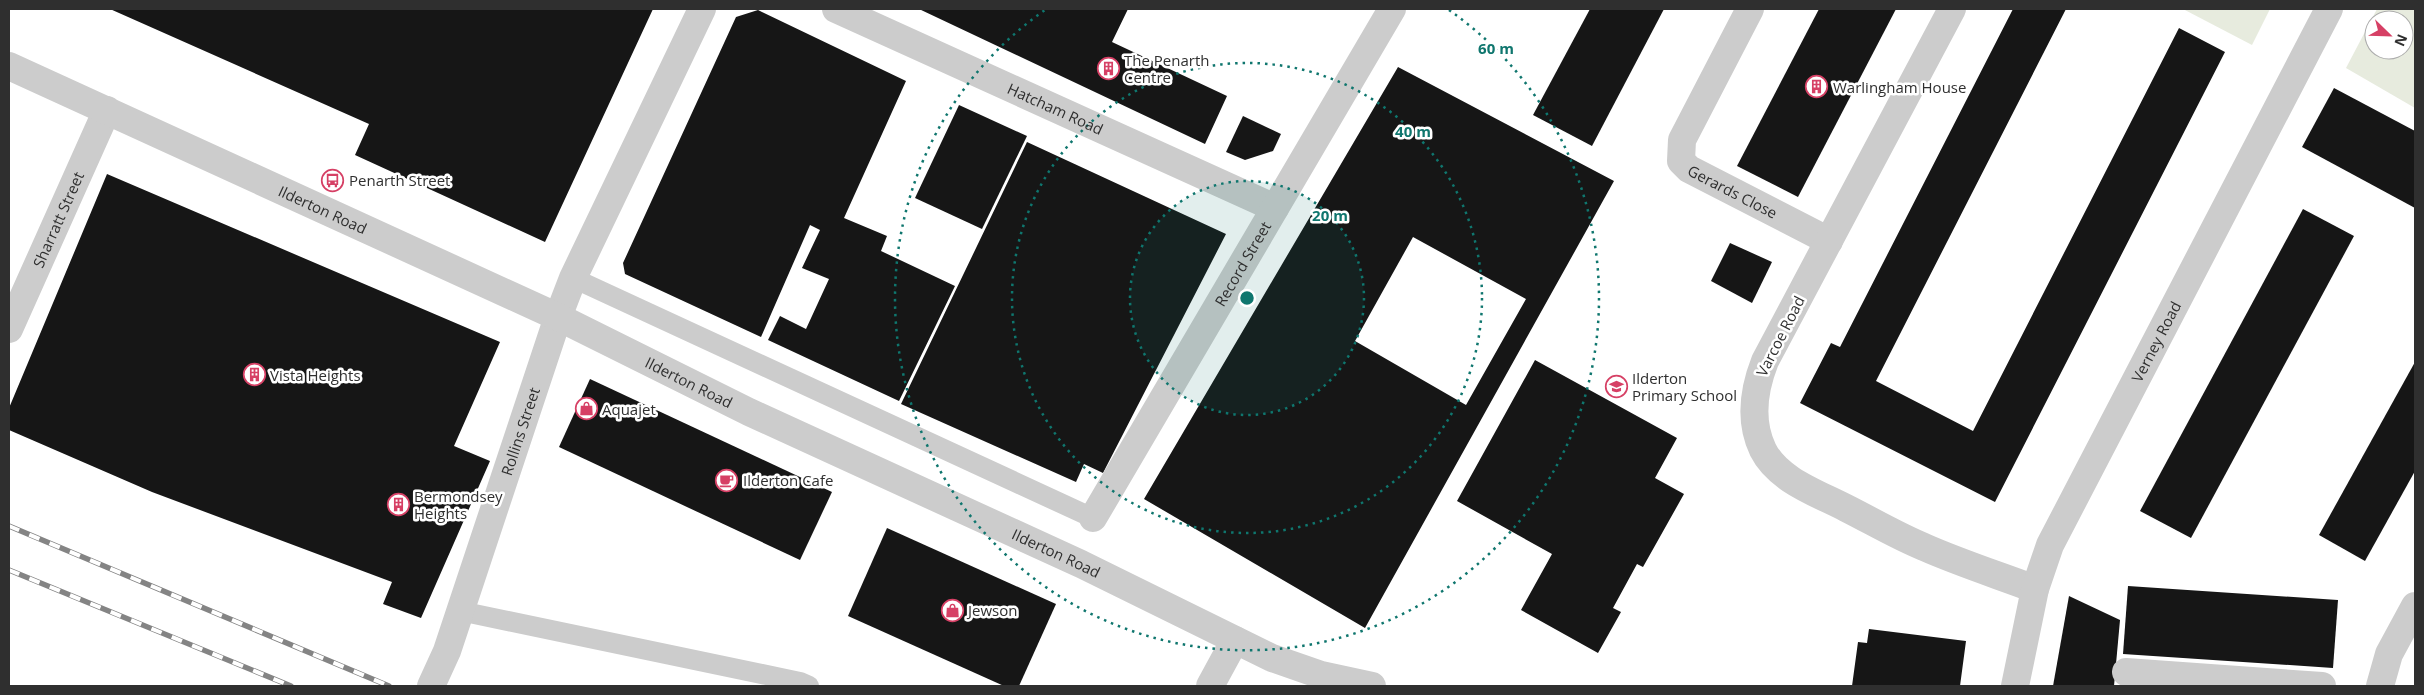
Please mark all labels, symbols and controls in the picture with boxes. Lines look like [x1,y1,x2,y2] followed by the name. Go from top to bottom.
[2364,10,2414,60] north arrow
[2390,31,2412,49] text: N
[1478,38,1514,58] text: 60 m
[1124,50,1209,87] place label: The Penarth Centre
[1096,57,1120,81] building icon: The Penarth Centre
[1805,75,1829,99] building icon: Warlingham House
[1833,77,1966,97] place label: Warlingham House
[1004,78,1107,139] street label: Hatcham Road
[1395,121,1431,141] text: 40 m
[1684,160,1781,223] street label: Gerards Close
[28,168,88,271] street label: Sharratt Street
[321,168,345,192] bus stop icon: Penarth Street
[349,170,450,190] place label: Penarth Street
[275,181,370,238] street label: Ilderton Road
[1312,205,1348,225] text: 20 m
[1210,218,1275,310] street label: Record Street
[1238,289,1256,307] centre of rings
[1751,292,1809,380] street label: Varcoe Road
[2127,298,2185,385] street label: Verney Road
[642,352,736,412] street label: Ilderton Road
[242,363,266,387] building icon: Vista Heights
[270,365,361,385] place label: Vista Heights
[1632,368,1737,405] place label: Ilderton Primary School
[1604,375,1628,399] school or university icon: Ilderton Primary School
[496,385,544,478] street label: Rollins Street
[574,397,598,421] shop icon: Aquajet
[602,399,656,419] place label: Aquajet
[715,468,739,492] cafe icon: Ilderton Cafe
[743,470,833,490] place label: Ilderton Cafe
[414,486,503,523] place label: Bermondsey Heights
[386,493,410,517] building icon: Bermondsey Heights
[1009,524,1104,582] street label: Ilderton Road
[940,598,964,622] shop icon: Jewson
[966,600,1017,620] place label: Jewson

